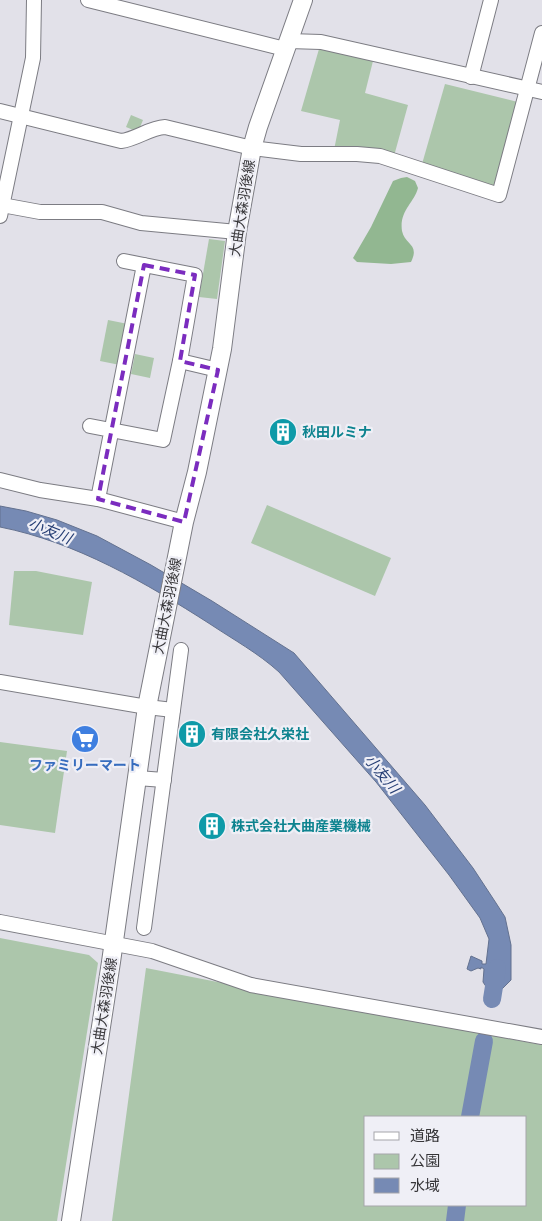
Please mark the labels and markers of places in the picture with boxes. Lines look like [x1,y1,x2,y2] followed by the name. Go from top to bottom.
[268,417,298,447] building icon: 秋田ルミナ
[302,423,372,440] place label: 秋田ルミナ
[177,719,207,749] building icon: 有限会社久栄社
[70,724,100,754] supermarket icon: ファミリーマート
[211,725,309,742] place label: 有限会社久栄社
[29,756,141,773] place label: ファミリーマート
[197,811,227,841] building icon: 株式会社大曲産業機械
[231,817,371,834] place label: 株式会社大曲産業機械

